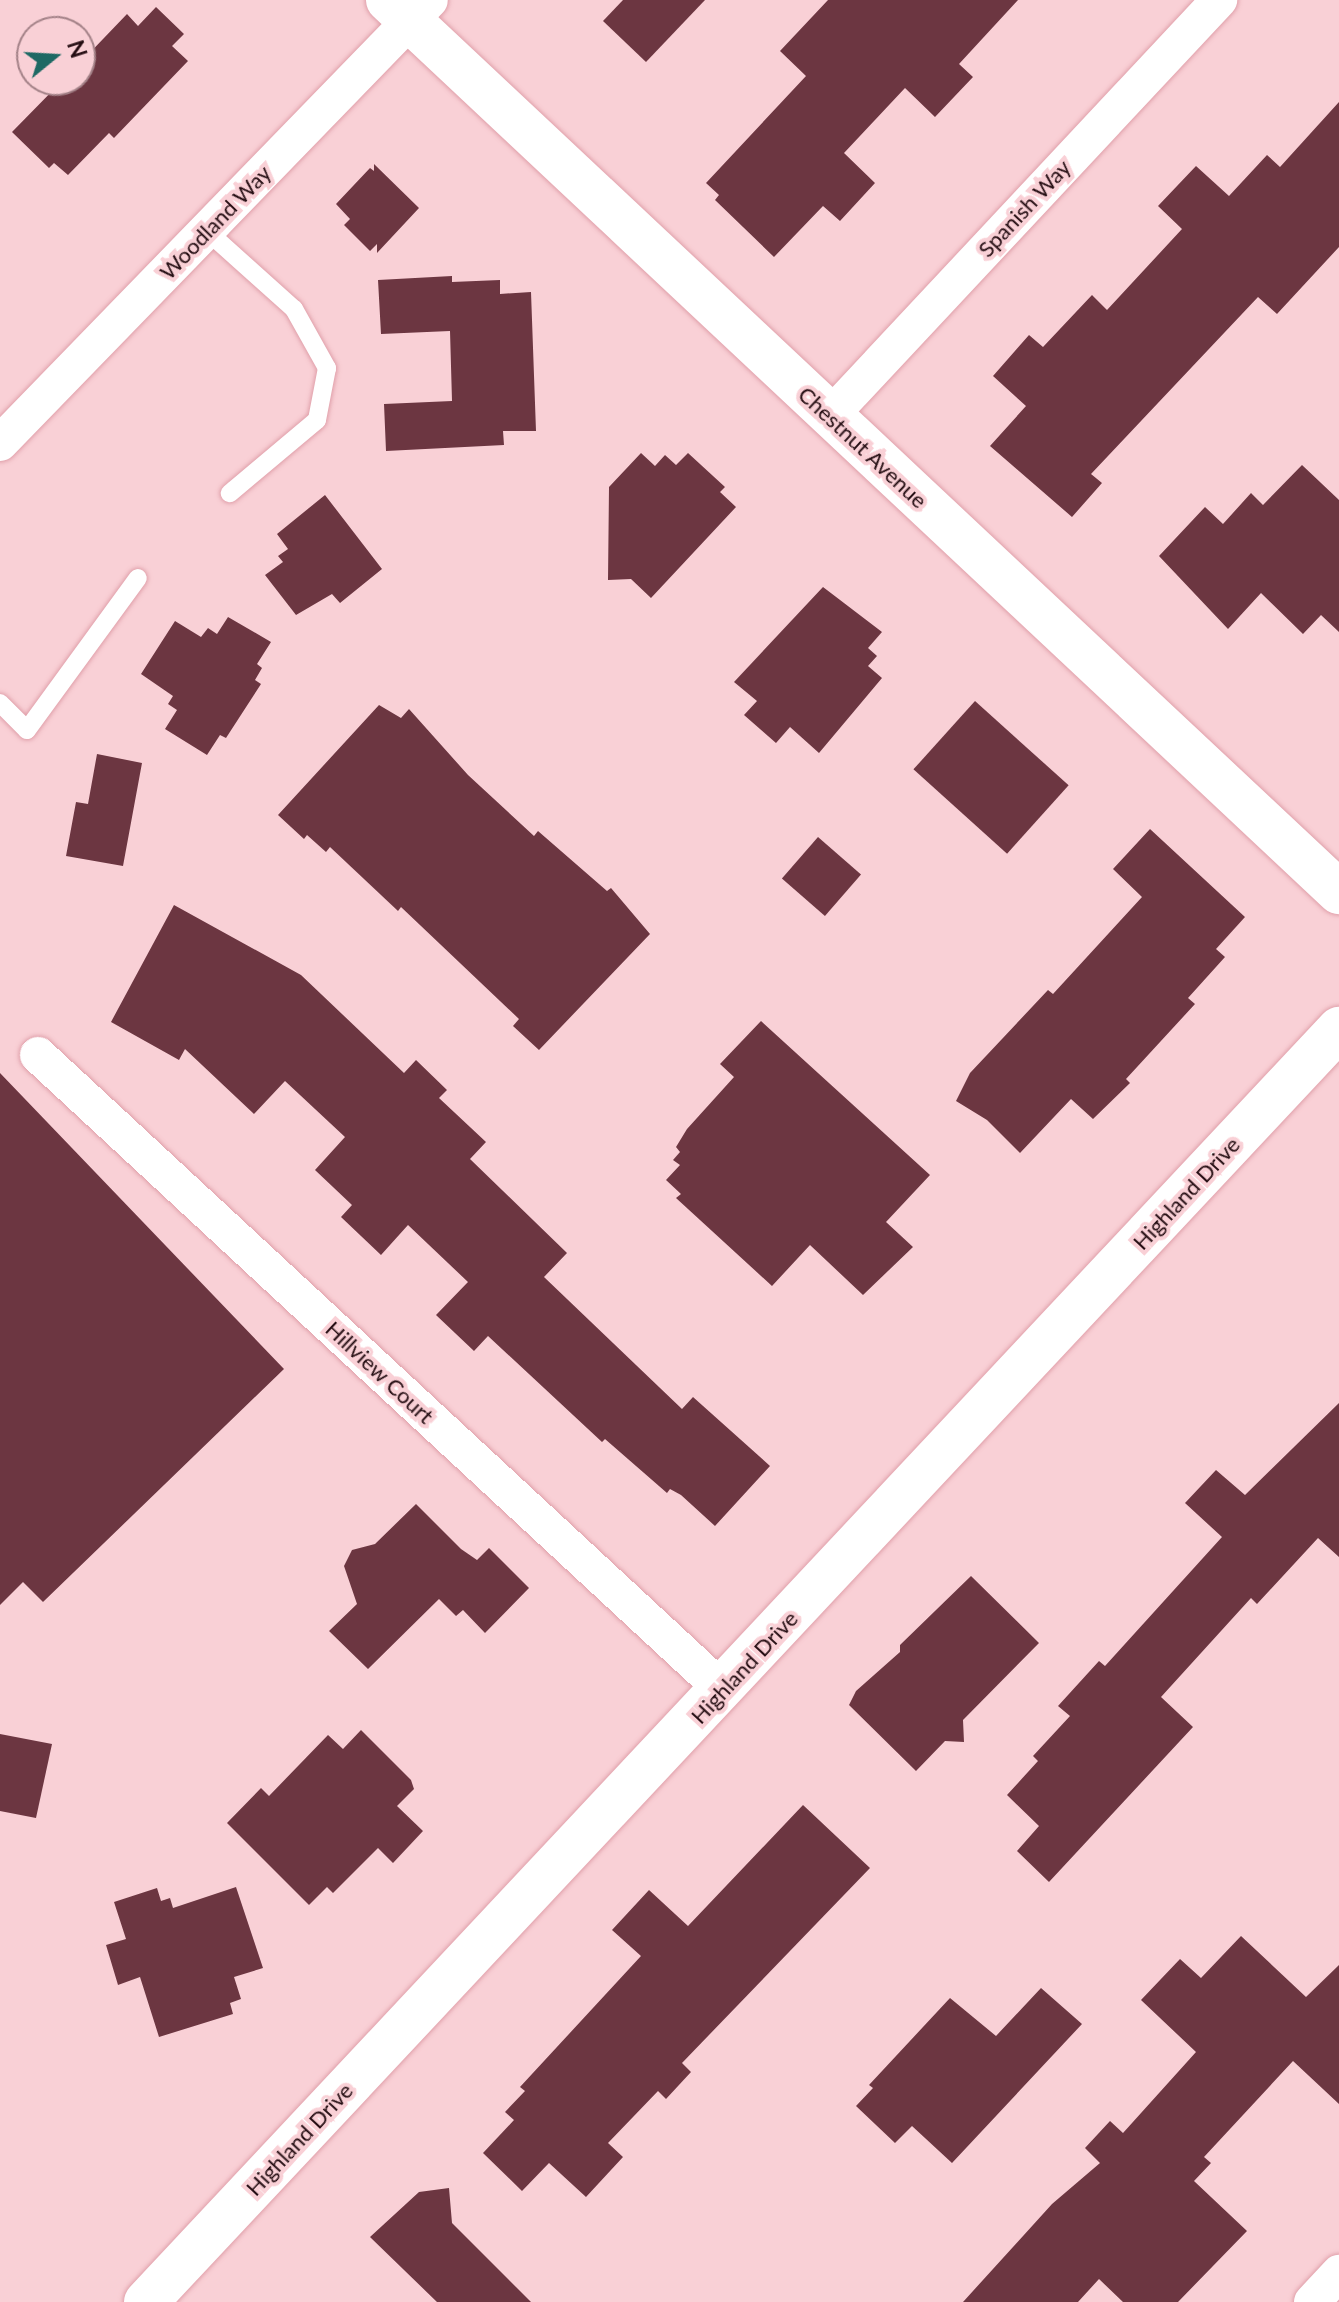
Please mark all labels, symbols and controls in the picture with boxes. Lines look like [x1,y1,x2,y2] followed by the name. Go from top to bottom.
[16,16,96,96] north arrow
[62,37,93,61] text: N
[972,154,1076,262] street label: Spanish Way
[154,159,276,285] street label: Woodland Way
[793,380,933,514] street label: Chestnut Avenue
[1127,1131,1245,1255] street label: Highland Drive
[320,1315,440,1429] street label: Hillview Court
[685,1605,803,1729] street label: Highland Drive
[240,2077,358,2201] street label: Highland Drive

